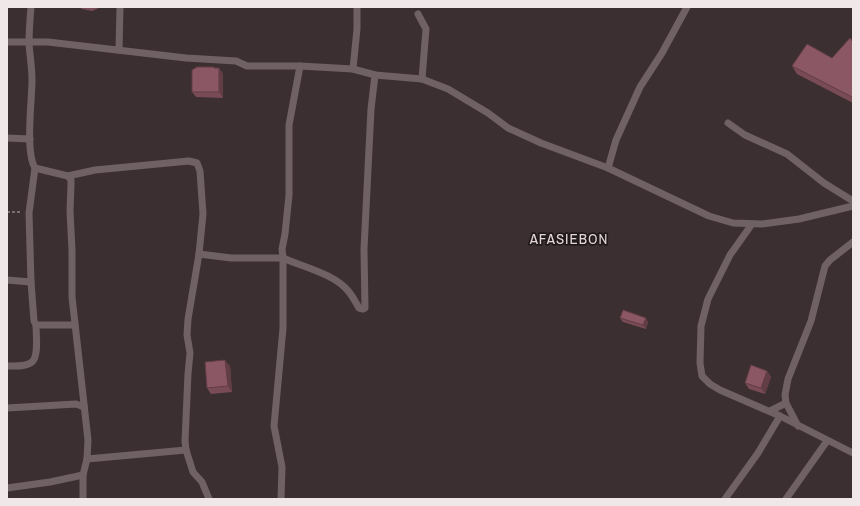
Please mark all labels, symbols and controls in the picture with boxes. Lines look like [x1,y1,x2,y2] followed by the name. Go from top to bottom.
[529,228,608,249] district label: AFASIEBON

